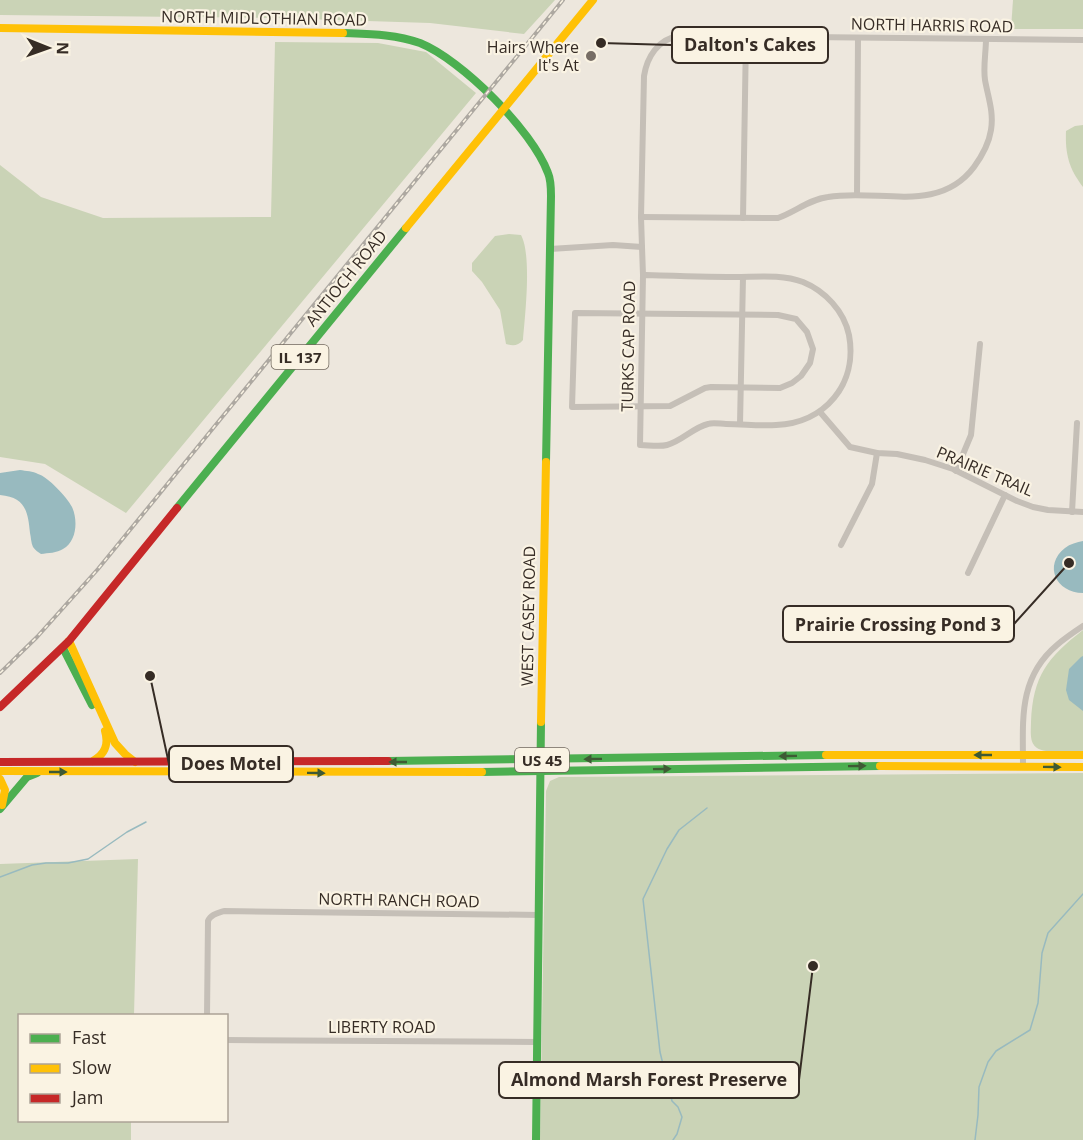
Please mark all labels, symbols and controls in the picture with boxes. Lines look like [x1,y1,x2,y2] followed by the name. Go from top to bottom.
[161,5,367,31] street label: NORTH MIDLOTHIAN ROAD
[851,13,1013,37] street label: NORTH HARRIS ROAD
[18,18,78,78] north arrow
[672,27,828,63] callout: Dalton's Cakes
[684,32,816,56] text: Dalton's Cakes
[487,36,579,76] place label: Hairs Where It's At
[52,42,74,55] text: N
[584,49,598,63] marker: Hairs Where It's At
[300,225,392,331] street label: ANTIOCH ROAD
[616,280,640,412] street label: TURKS CAP ROAD
[272,345,328,369] road number: IL 137
[933,441,1037,501] street label: PRAIRIE TRAIL
[516,546,540,686] street label: WEST CASEY ROAD
[783,606,1014,642] callout: Prairie Crossing Pond 3
[795,612,1001,636] text: Prairie Crossing Pond 3
[169,746,293,782] callout: Does Motel
[515,748,569,772] road number: US 45
[973,750,992,760] one-way arrow
[181,751,281,775] text: Does Motel
[778,751,797,761] one-way arrow
[583,755,602,764] one-way arrow
[388,757,407,766] one-way arrow
[847,761,866,771] one-way arrow
[1042,762,1061,771] one-way arrow
[652,764,671,774] one-way arrow
[49,767,68,777] one-way arrow
[307,768,326,777] one-way arrow
[318,888,480,912] street label: NORTH RANCH ROAD
[18,1014,228,1122] legend
[328,1016,436,1038] street label: LIBERTY ROAD
[72,1025,106,1049] text: Fast
[72,1055,111,1079] text: Slow
[499,1062,799,1098] callout: Almond Marsh Forest Preserve
[511,1067,787,1091] text: Almond Marsh Forest Preserve
[70,1085,104,1109] text: Jam

